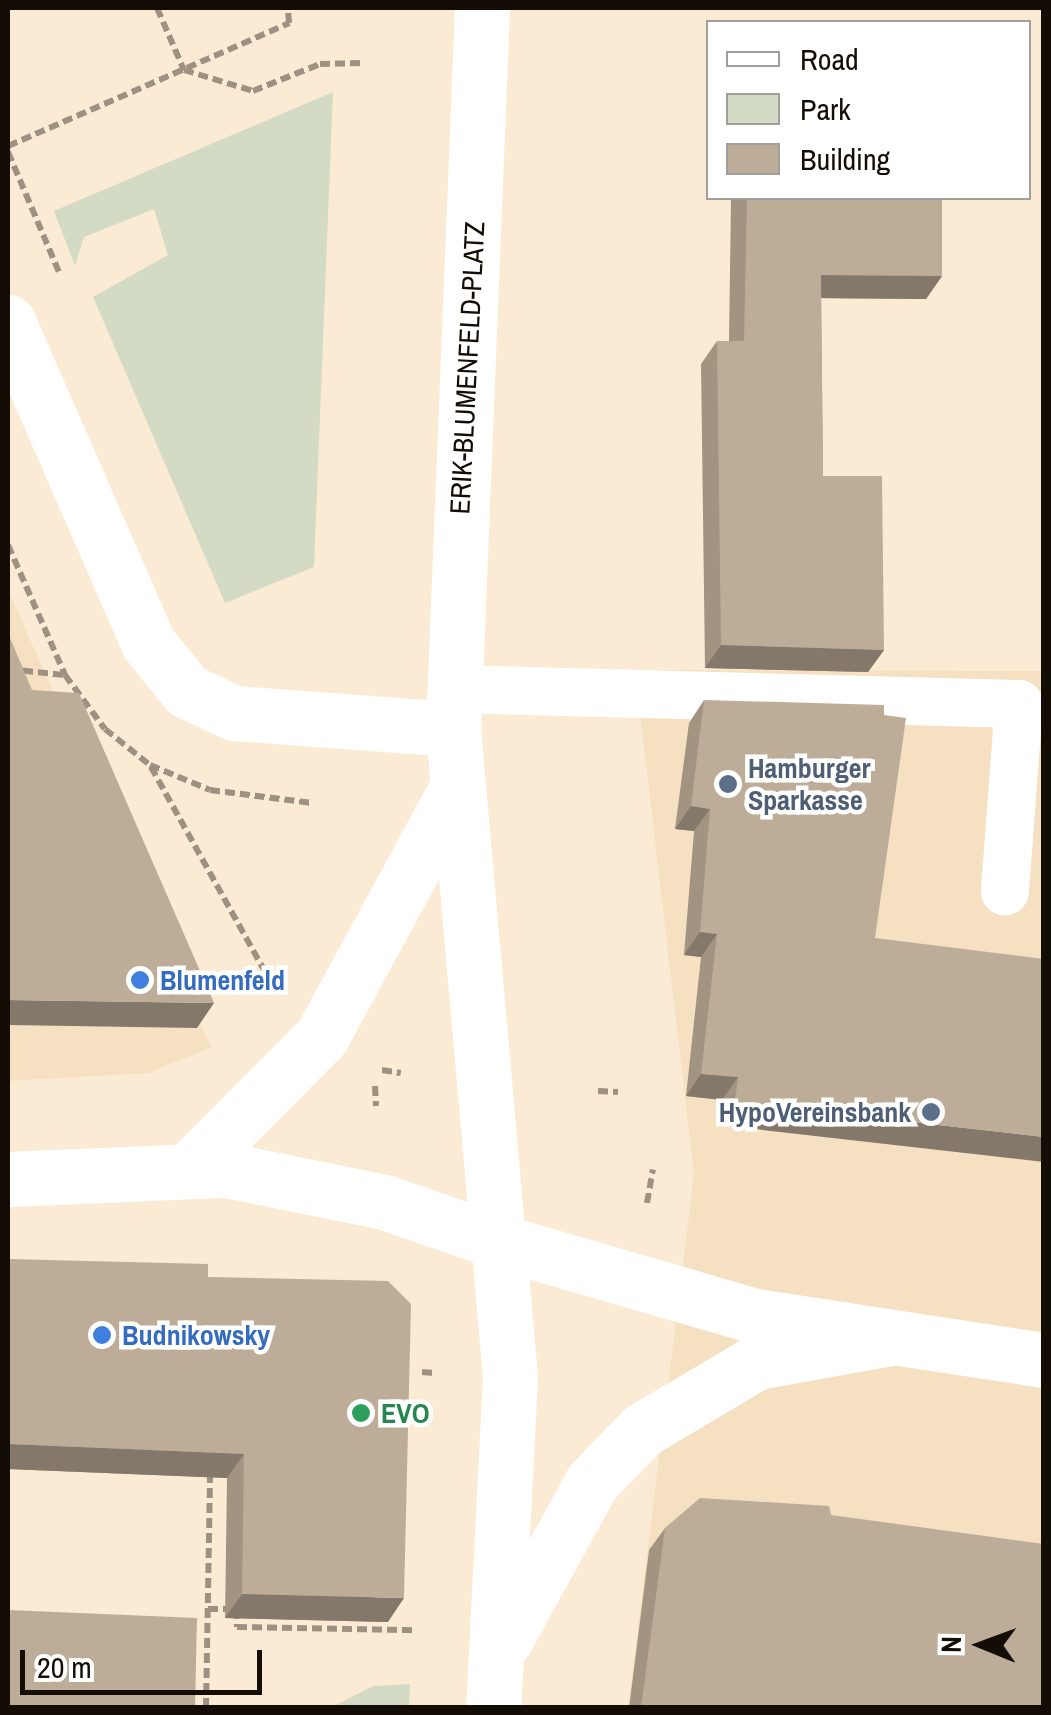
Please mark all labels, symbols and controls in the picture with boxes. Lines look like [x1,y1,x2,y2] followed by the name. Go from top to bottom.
[706,20,1031,200] legend
[800,39,859,79] text: Road
[800,89,851,129] text: Park
[800,139,890,179] text: Building
[443,221,491,515] street label: ERIK-BLUMENFELD-PLATZ
[748,751,870,817] place label: Hamburger Sparkasse
[717,773,739,795] marker: Hamburger Sparkasse
[160,963,285,997] place label: Blumenfeld
[129,969,151,991] marker: Blumenfeld
[719,1095,911,1129] place label: HypoVereinsbank
[920,1101,942,1123] marker: HypoVereinsbank
[122,1318,270,1352] place label: Budnikowsky
[91,1324,113,1346] marker: Budnikowsky
[381,1396,429,1430] place label: EVO
[350,1402,372,1424] marker: EVO
[931,1595,1031,1695] north arrow
[25,1630,268,1692] scale bar
[932,1636,970,1653] text: N
[37,1647,92,1687] text: 20 m

